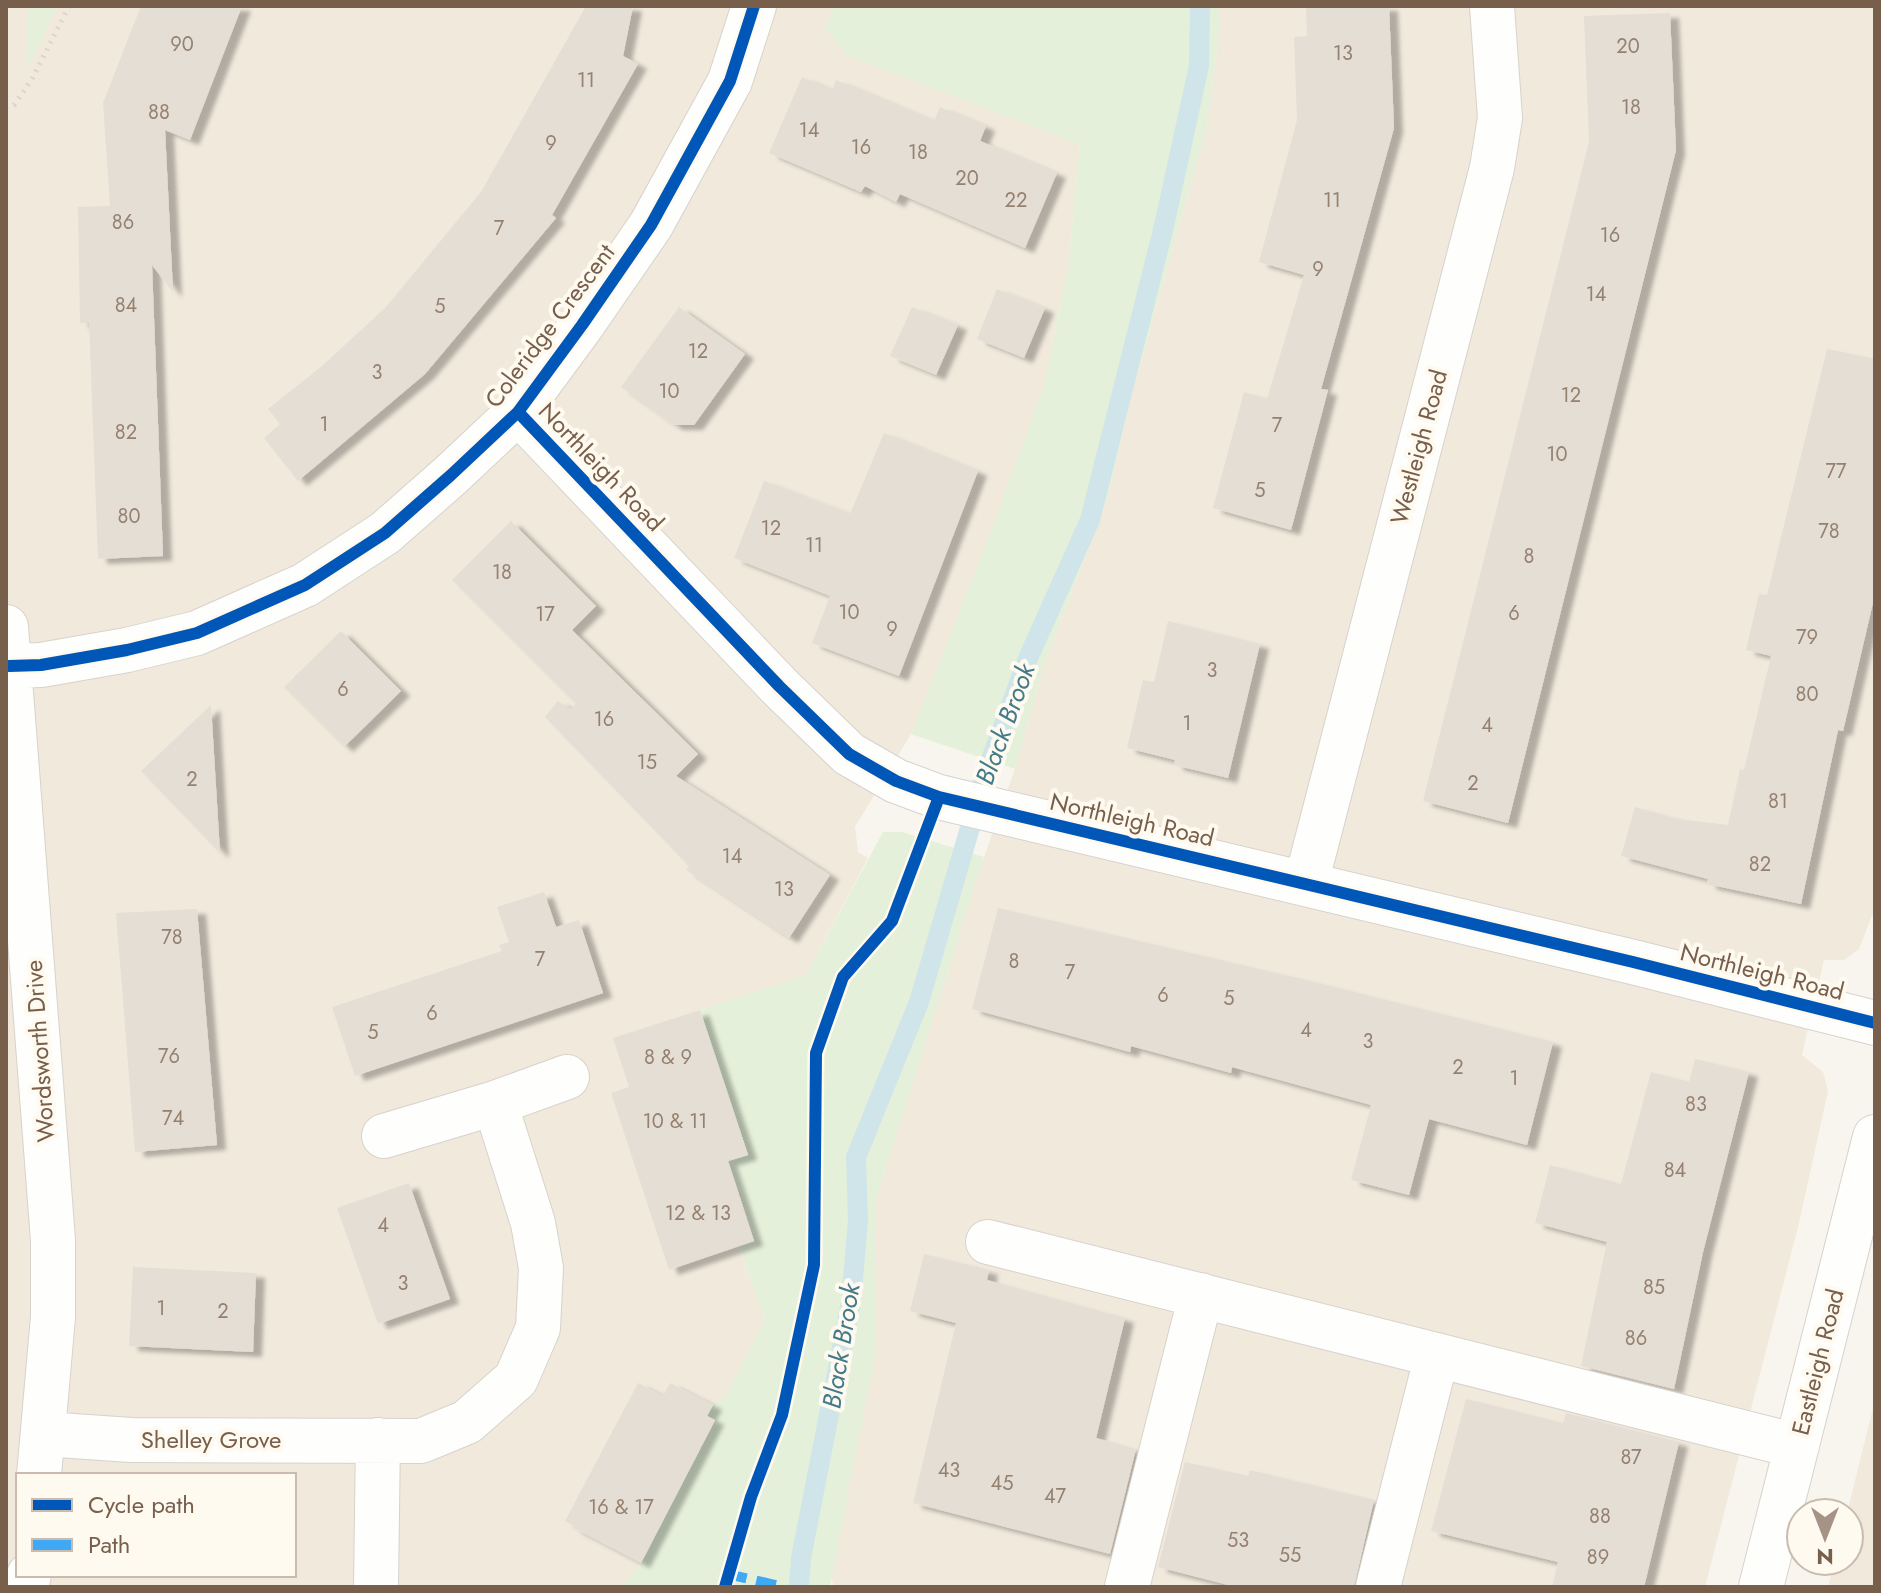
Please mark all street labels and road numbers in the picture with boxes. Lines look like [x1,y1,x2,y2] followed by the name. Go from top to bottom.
[476,236,623,415] street label: Coleridge Crescent
[1381,366,1456,528] street label: Westleigh Road
[531,394,672,539] street label: Northleigh Road
[1046,784,1218,855] street label: Northleigh Road
[1677,934,1848,1009] street label: Northleigh Road
[16,959,63,1143] street label: Wordsworth Drive
[1782,1285,1853,1439] street label: Eastleigh Road
[141,1422,281,1457] street label: Shelley Grove

